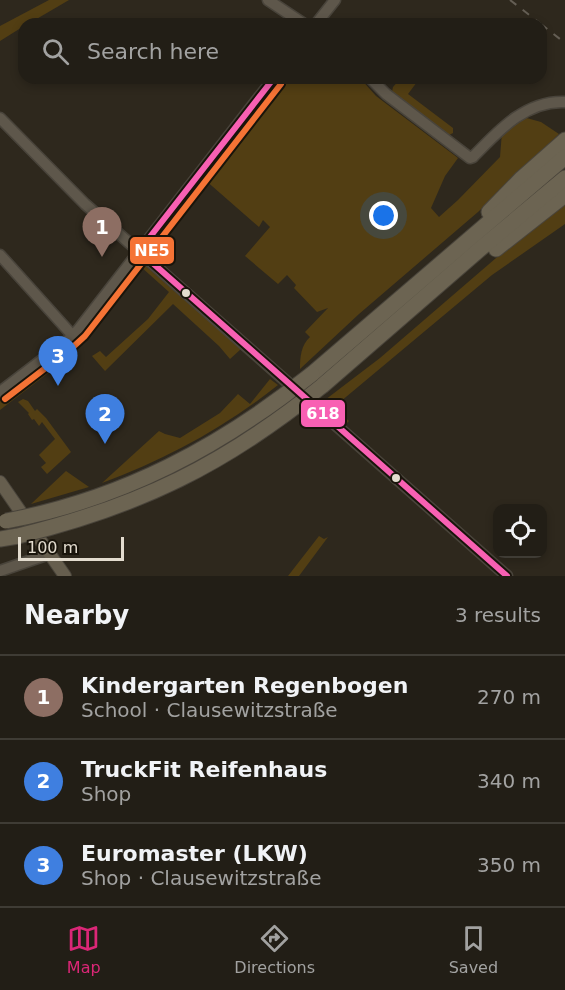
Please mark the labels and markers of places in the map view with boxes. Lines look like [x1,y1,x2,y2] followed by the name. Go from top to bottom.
[82,208,122,257] pin: 1
[180,287,192,299] unlabelled marker
[38,336,78,386] pin: 3
[86,394,124,444] pin: 2
[390,472,402,484] unlabelled marker

